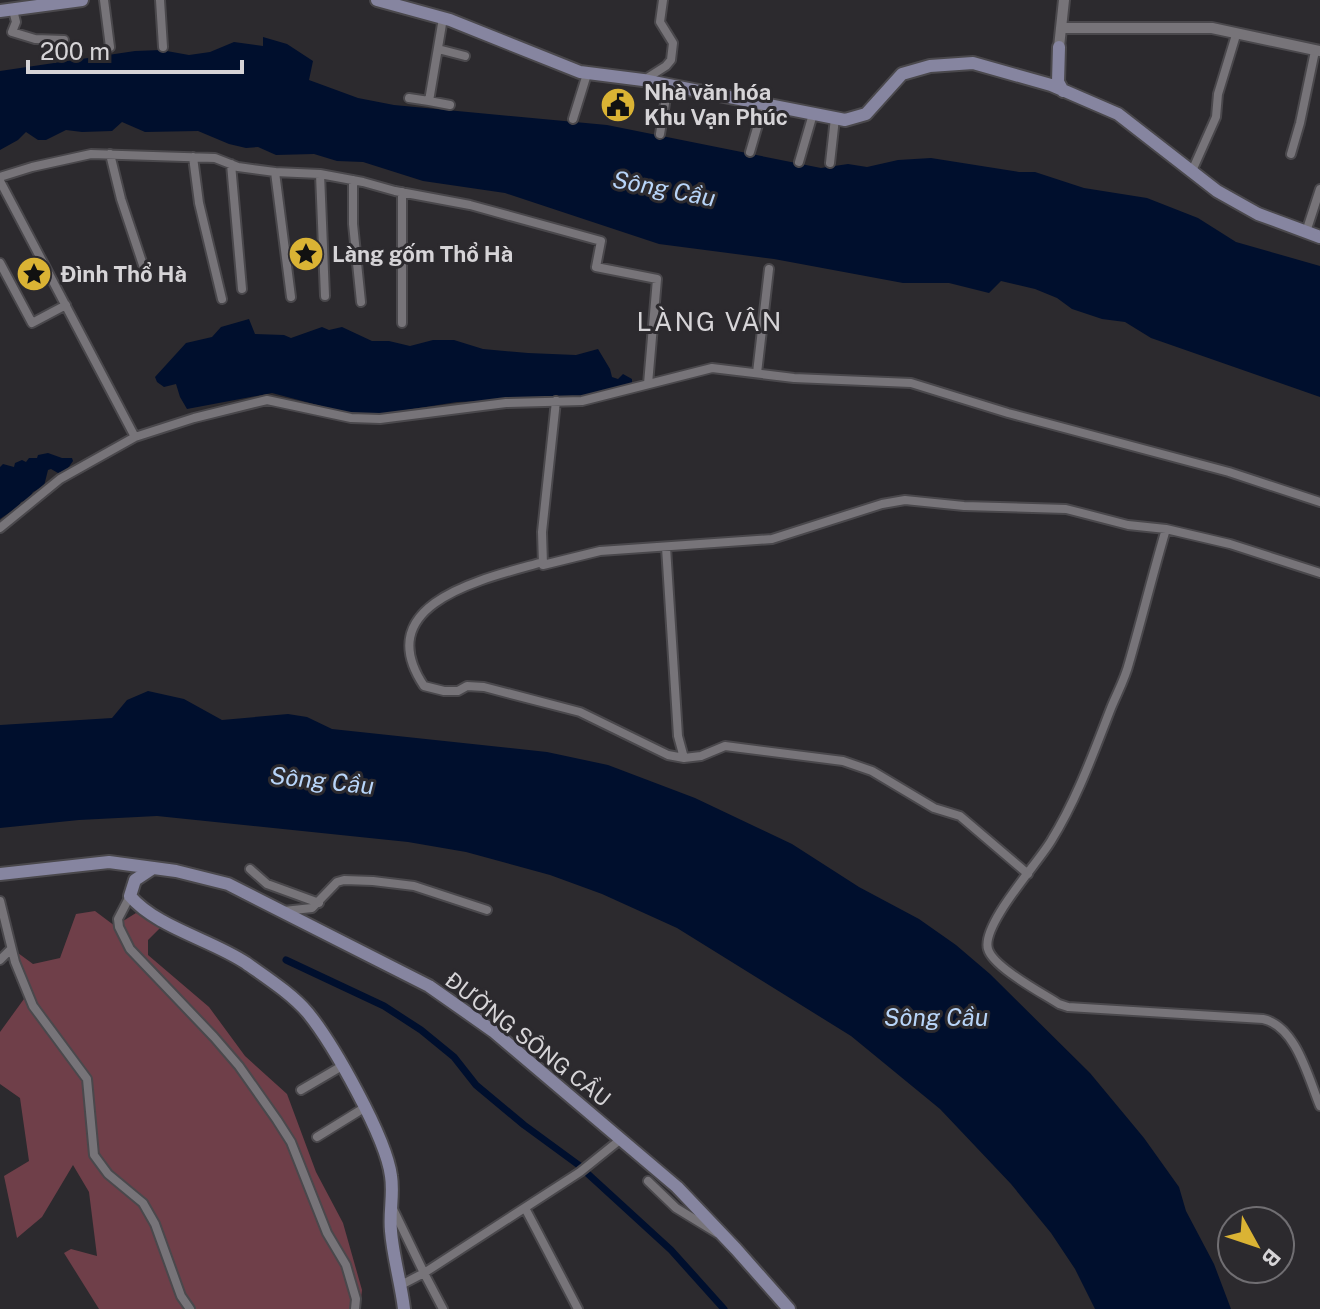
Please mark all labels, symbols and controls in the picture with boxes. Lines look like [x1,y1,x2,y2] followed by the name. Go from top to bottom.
[28,24,242,74] scale bar
[40,37,110,65] text: 200 m
[644,79,788,130] place label: Nhà văn hóa Khu Vạn Phúc
[599,86,637,124] public building icon: Nhà văn hóa Khu Vạn Phúc
[610,164,718,212] water label: Sông Cầu
[287,235,325,273] place icon: Làng gốm Thổ Hà
[332,241,513,267] place label: Làng gốm Thổ Hà
[15,255,53,293] place icon: Đình Thổ Hà
[60,261,187,287] place label: Đình Thổ Hà
[637,306,783,337] district label: LÀNG VÂN
[269,761,376,799] water label: Sông Cầu
[440,965,617,1112] street label: ĐƯỜNG SÔNG CẦU
[884,1003,988,1031] water label: Sông Cầu
[1216,1205,1296,1285] north arrow
[1257,1244,1286,1272] text: B

